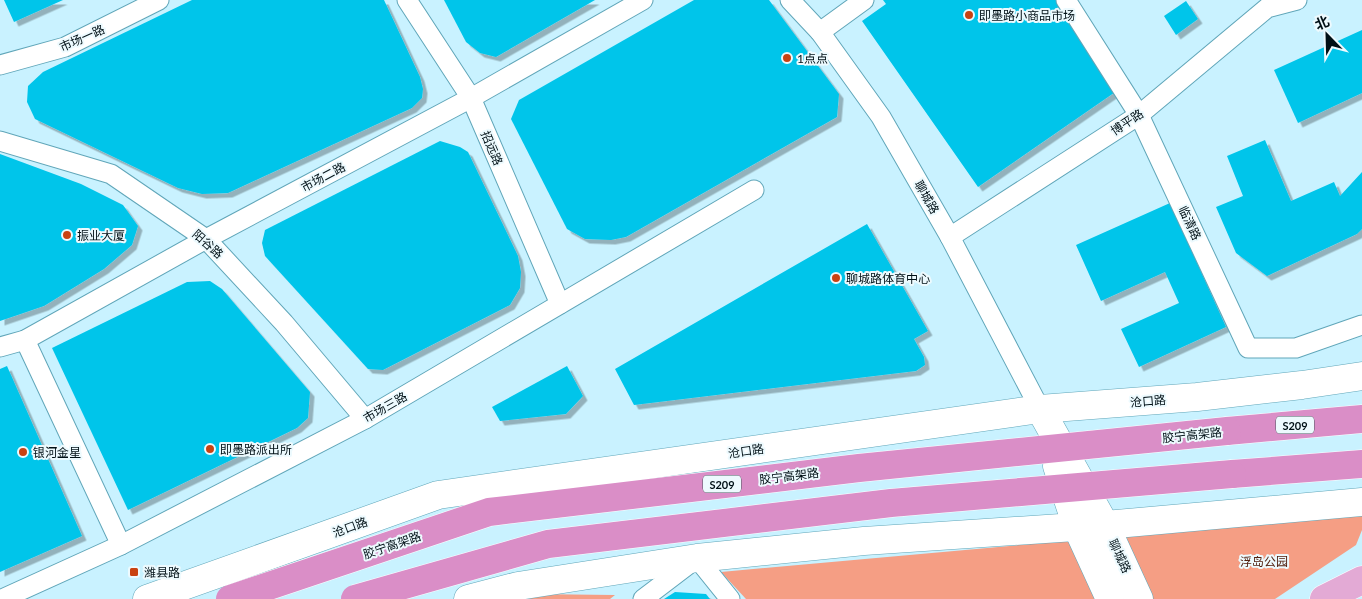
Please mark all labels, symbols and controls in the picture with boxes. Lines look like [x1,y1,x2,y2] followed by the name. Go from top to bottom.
[979,8,1075,23] place label: 即墨路小商品市场
[963,9,975,21] marker: 即墨路小商品市场
[1302,10,1352,60] north arrow
[1312,12,1331,33] text: 北
[57,21,107,55] street label: 市场一路
[797,51,828,66] place label: 1点点
[781,52,793,64] marker: 1点点
[1108,106,1146,138] street label: 博平路
[478,128,506,168] street label: 招远路
[298,159,348,195] street label: 市场二路
[912,178,942,216] street label: 聊城路
[1176,204,1204,242] street label: 临清路
[190,226,226,262] street label: 阳谷路
[77,228,125,243] place label: 振业大厦
[61,229,73,241] marker: 振业大厦
[846,271,930,286] place label: 聊城路体育中心
[830,272,842,284] marker: 聊城路体育中心
[360,389,410,425] street label: 市场三路
[1129,392,1167,410] street label: 沧口路
[1276,416,1314,434] road number: S209
[1161,424,1223,446] street label: 胶宁高架路
[727,441,765,461] street label: 沧口路
[220,442,292,457] place label: 即墨路派出所
[204,443,216,455] marker: 即墨路派出所
[33,445,81,460] place label: 银河金星
[17,446,29,458] marker: 银河金星
[758,465,820,487] street label: 胶宁高架路
[703,476,741,492] road number: S209
[331,514,369,540] street label: 沧口路
[361,528,423,562] street label: 胶宁高架路
[1106,537,1134,575] street label: 聊城路
[1240,554,1288,569] park label: 浮岛公园
[144,565,180,580] place label: 潍县路
[128,566,140,578] marker: 潍县路

